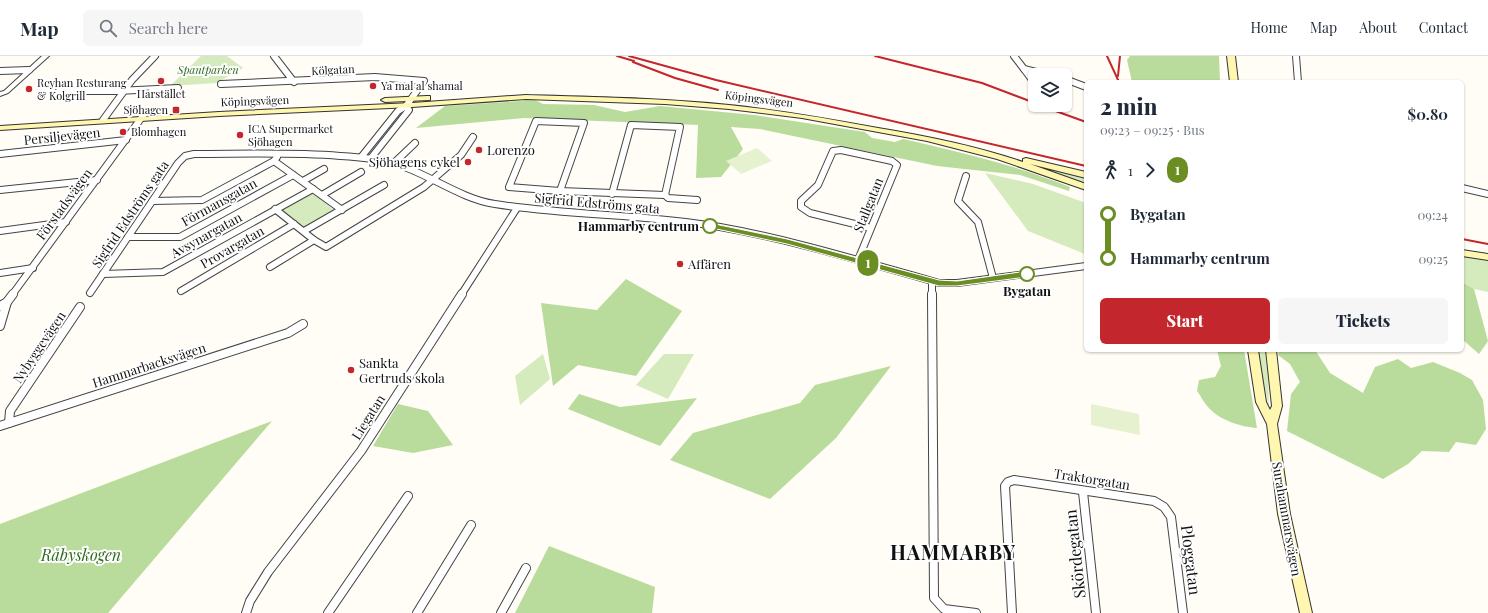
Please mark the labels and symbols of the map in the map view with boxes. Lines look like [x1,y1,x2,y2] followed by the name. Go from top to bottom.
[311,61,355,78] street label: Kölgatan
[176,62,239,77] park label: Spantparken
[37,75,127,103] place label: Reyhan Resturang & Kolgrill
[156,76,166,86] marker: Hårstället
[380,78,463,93] place label: Ya mal al shamal
[368,81,378,91] marker: Ya mal al shamal
[24,84,34,94] marker: Reyhan Resturang & Kolgrill
[137,86,185,101] place label: Hårstället
[724,87,794,110] street label: Köpingsvägen
[220,92,290,109] street label: Köpingsvägen
[123,102,168,117] place label: Sjöhagen
[171,105,181,115] marker: Sjöhagen
[248,121,333,149] place label: ICA Supermarket Sjöhagen
[23,123,101,148] street label: Persiljevägen
[131,124,187,139] place label: Blomhagen
[118,127,128,137] marker: Blomhagen
[235,130,245,140] marker: ICA Supermarket Sjöhagen
[487,141,535,158] place label: Lorenzo
[474,145,484,155] marker: Lorenzo
[369,153,460,170] place label: Sjöhagens cykel
[87,156,172,271] street label: Sigfrid Edströms gata
[463,157,473,167] marker: Sjöhagens cykel
[32,165,95,243] street label: Förstadsvägen
[178,174,260,229] street label: Förmansgatan
[849,175,886,235] street label: Stallgatan
[534,189,661,216] street label: Sigfrid Edströms gata
[166,208,245,262] street label: Avsynargatan
[578,217,699,234] place label: Hammarby centrum
[702,218,718,234] marker: Hammarby centrum
[197,221,267,272] street label: Provargatan
[855,250,881,276] line badge: 1
[687,255,731,272] place label: Affären
[675,259,685,269] marker: Affären
[1019,266,1035,282] marker: Bygatan
[1003,282,1051,299] place label: Bygatan
[8,307,69,386] street label: Nybyggevägen
[90,338,208,391] street label: Hammarbacksvägen
[359,354,445,386] place label: Sankta Gertruds skola
[346,365,356,375] marker: Sankta Gertruds skola
[347,391,388,442] street label: Liegatan
[1269,460,1306,578] street label: Surahammarsvägen
[1053,464,1132,493] street label: Traktorgatan
[1059,508,1090,600] street label: Skördegatan
[1177,524,1206,597] street label: Ploggatan
[890,538,1016,565] district label: HAMMARBY
[40,544,121,565] park label: Råbyskogen

